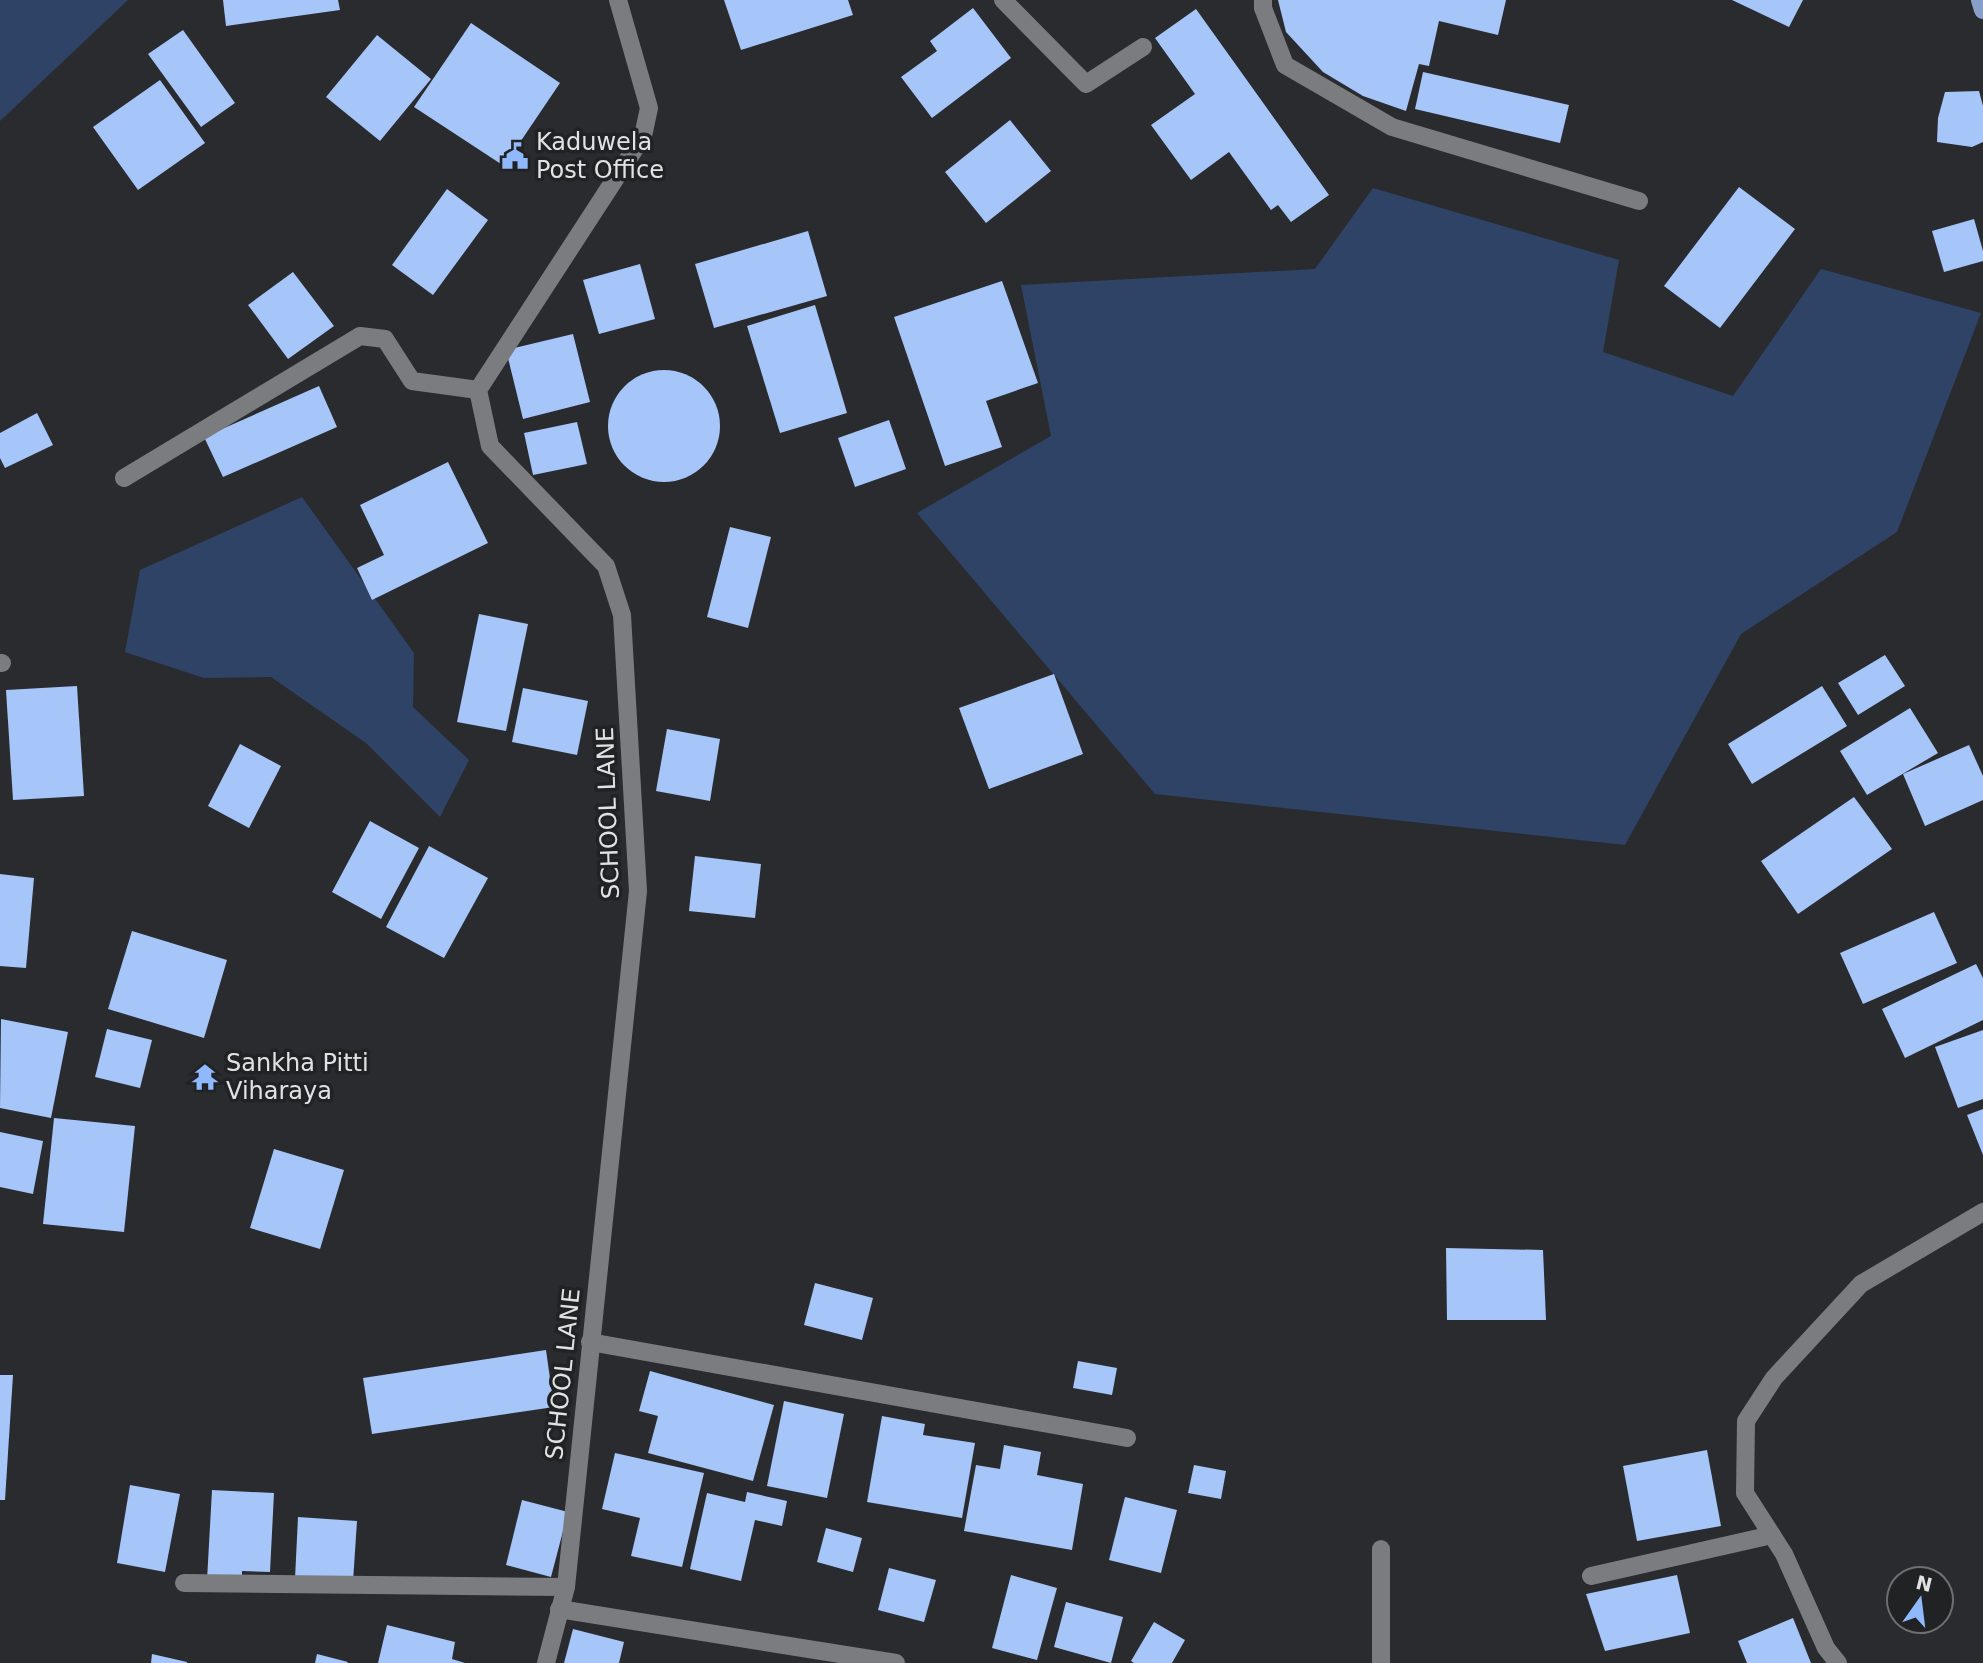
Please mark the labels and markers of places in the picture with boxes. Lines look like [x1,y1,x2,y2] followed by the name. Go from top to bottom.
[536,128,664,184] place label: Kaduwela Post Office
[500,141,530,171] public building icon: Kaduwela Post Office
[226,1049,369,1105] place label: Sankha Pitti Viharaya
[190,1062,220,1092] temple icon: Sankha Pitti Viharaya

